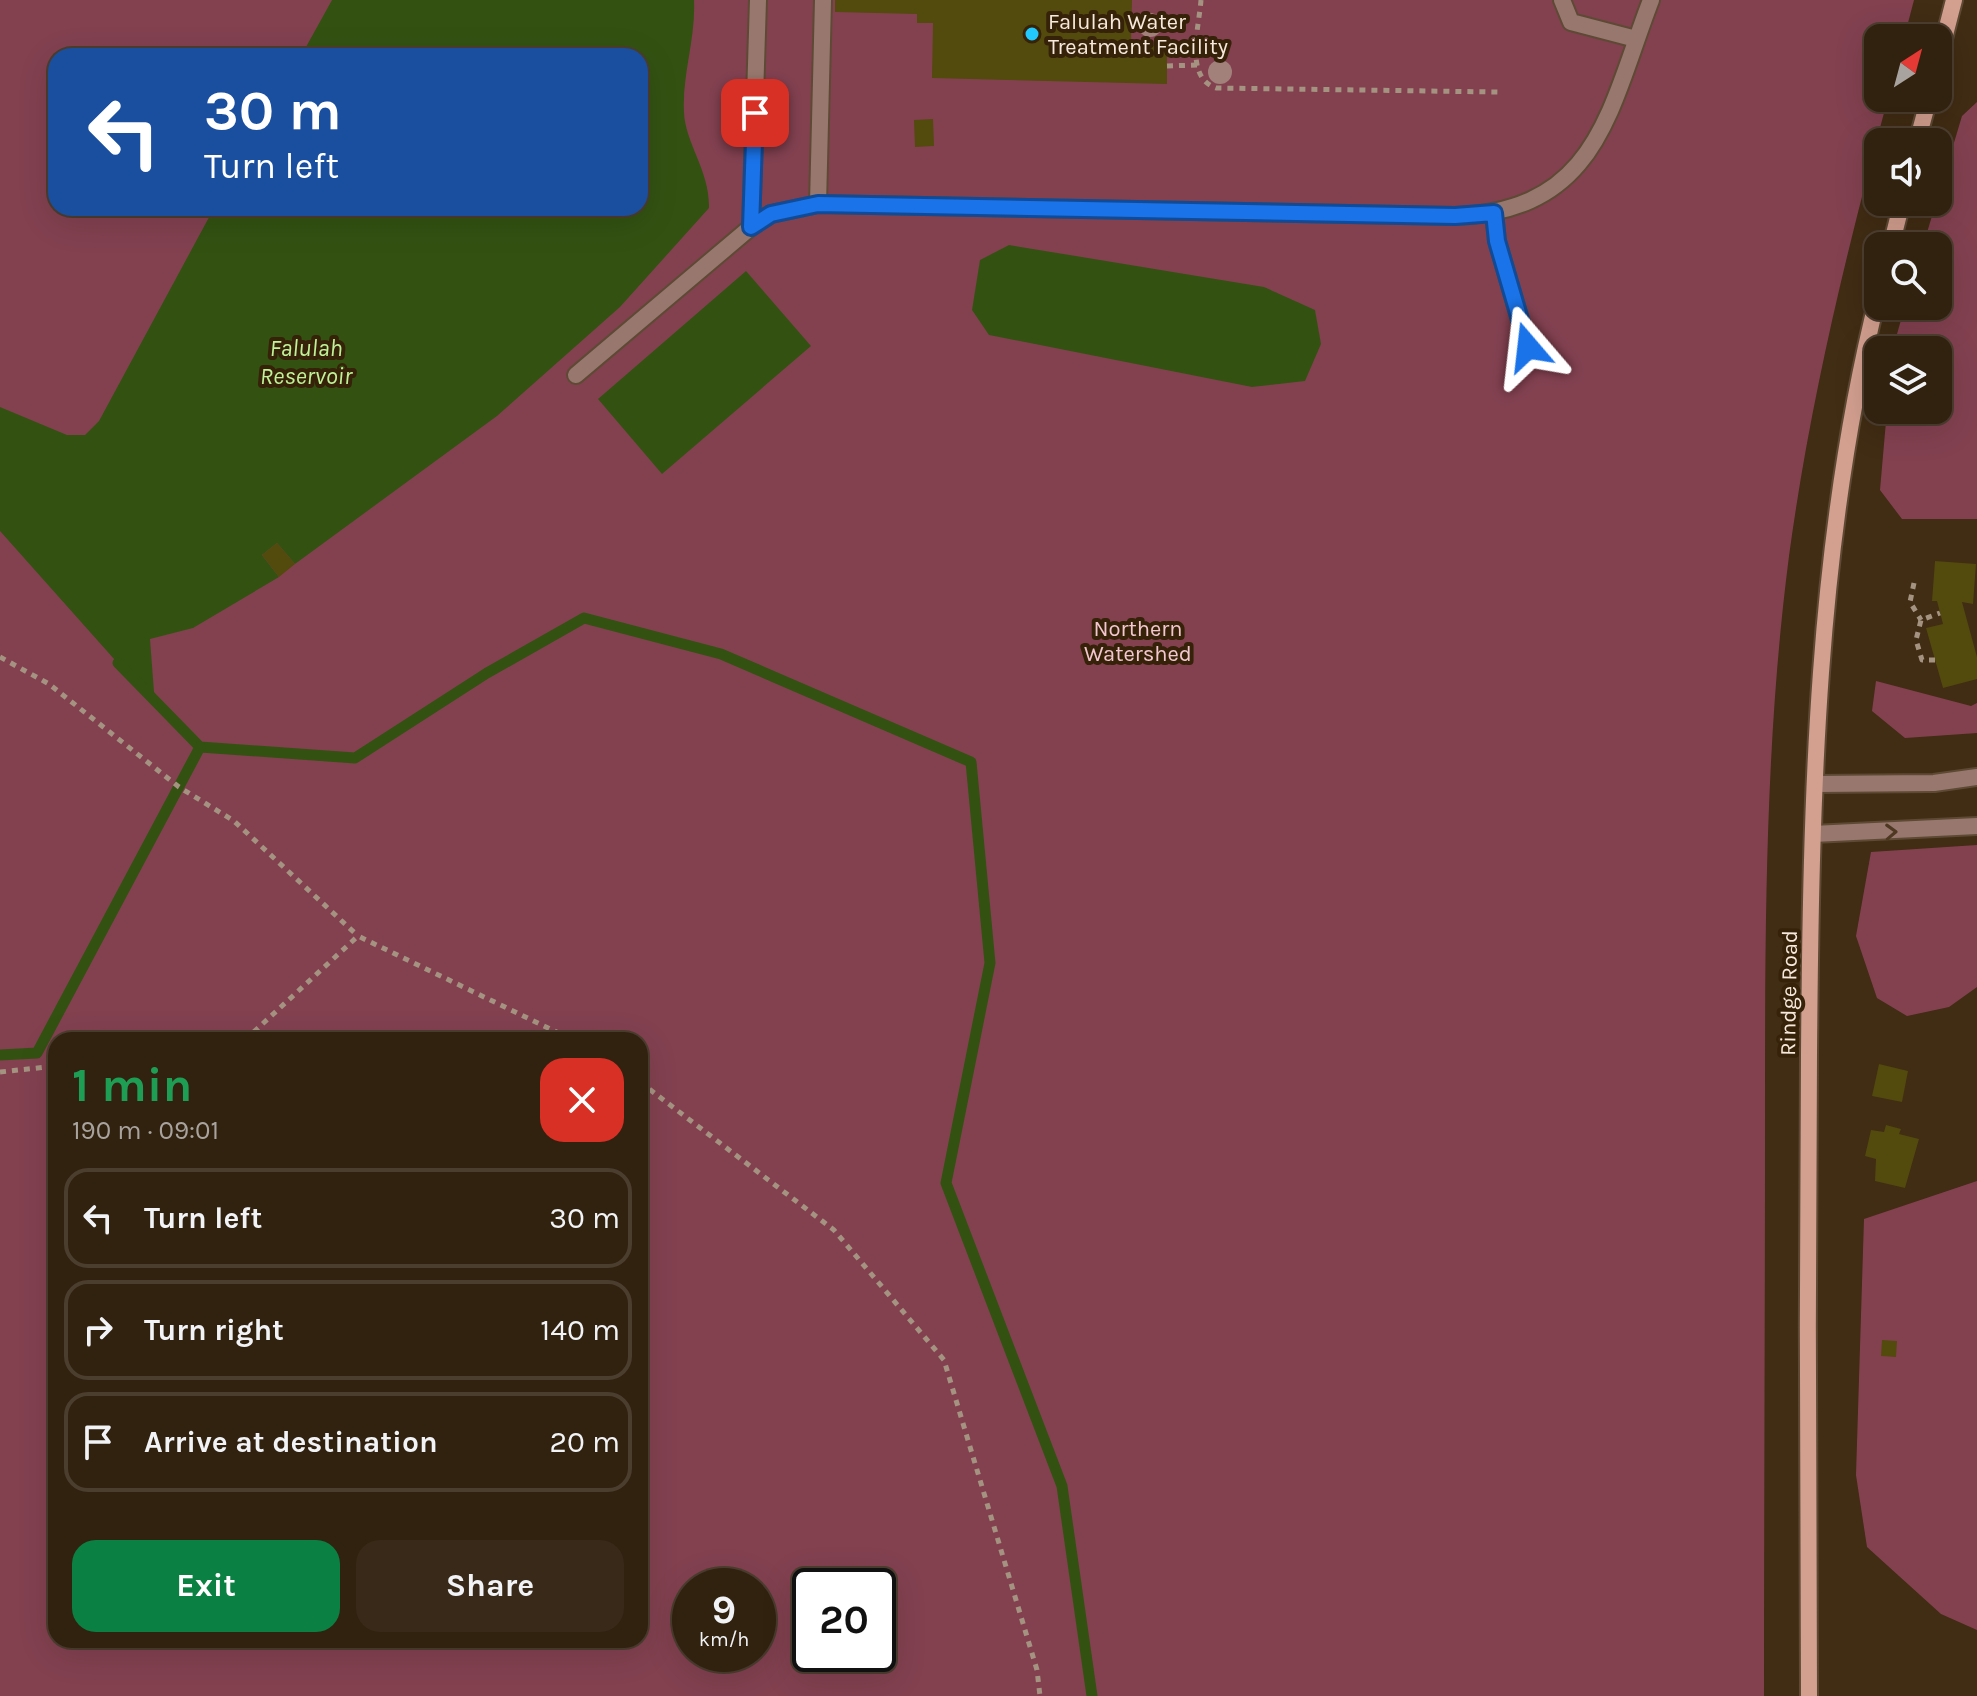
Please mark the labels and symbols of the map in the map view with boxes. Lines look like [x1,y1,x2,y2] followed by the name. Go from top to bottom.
[1048,9,1228,60] place label: Falulah Water Treatment Facility
[1864,24,1952,112] north arrow
[1023,25,1041,43] marker: Falulah Water Treatment Facility
[721,79,789,147] pin
[1486,305,1570,389] position arrow
[260,334,353,390] water label: Falulah Reservoir
[1084,616,1192,667] park label: Northern Watershed
[1885,823,1898,840] one-way arrow
[1775,930,1803,1056] street label: Rindge Road
[792,1568,896,1672] speed limit sign: 20

